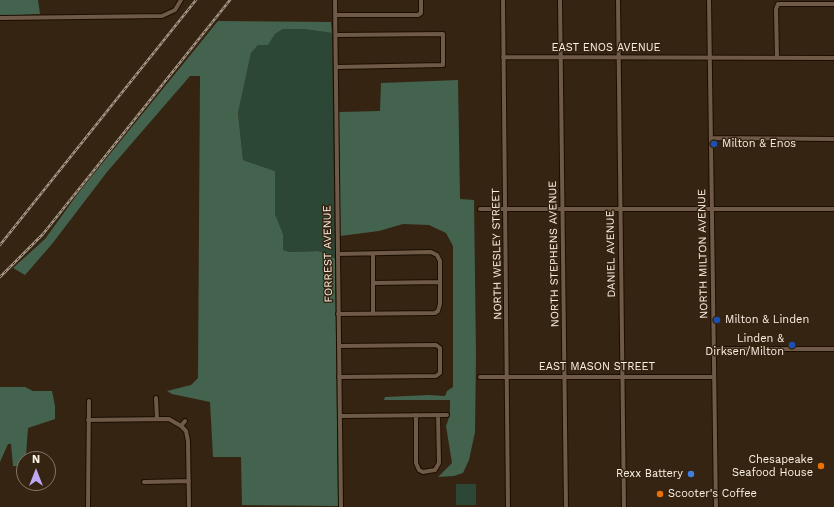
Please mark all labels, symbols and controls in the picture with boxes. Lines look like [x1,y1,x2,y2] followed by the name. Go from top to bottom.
[551,41,661,55] street label: EAST ENOS AVENUE
[722,137,796,151] place label: Milton & Enos
[709,139,719,149] marker: Milton & Enos
[546,181,562,327] street label: NORTH STEPHENS AVENUE
[489,188,505,320] street label: NORTH WESLEY STREET
[695,189,711,319] street label: NORTH MILTON AVENUE
[321,205,335,303] street label: FORREST AVENUE
[604,210,618,298] street label: DANIEL AVENUE
[725,313,809,327] place label: Milton & Linden
[712,315,722,325] marker: Milton & Linden
[705,332,784,358] place label: Linden & Dirksen/Milton
[787,340,797,350] marker: Linden & Dirksen/Milton
[539,360,655,374] street label: EAST MASON STREET
[16,451,56,491] north arrow
[32,453,40,466] text: N
[732,453,813,479] place label: Chesapeake Seafood House
[816,461,826,471] marker: Chesapeake Seafood House
[616,467,683,481] place label: Rexx Battery
[686,469,696,479] marker: Rexx Battery
[668,487,757,501] place label: Scooter's Coffee
[655,489,665,499] marker: Scooter's Coffee

